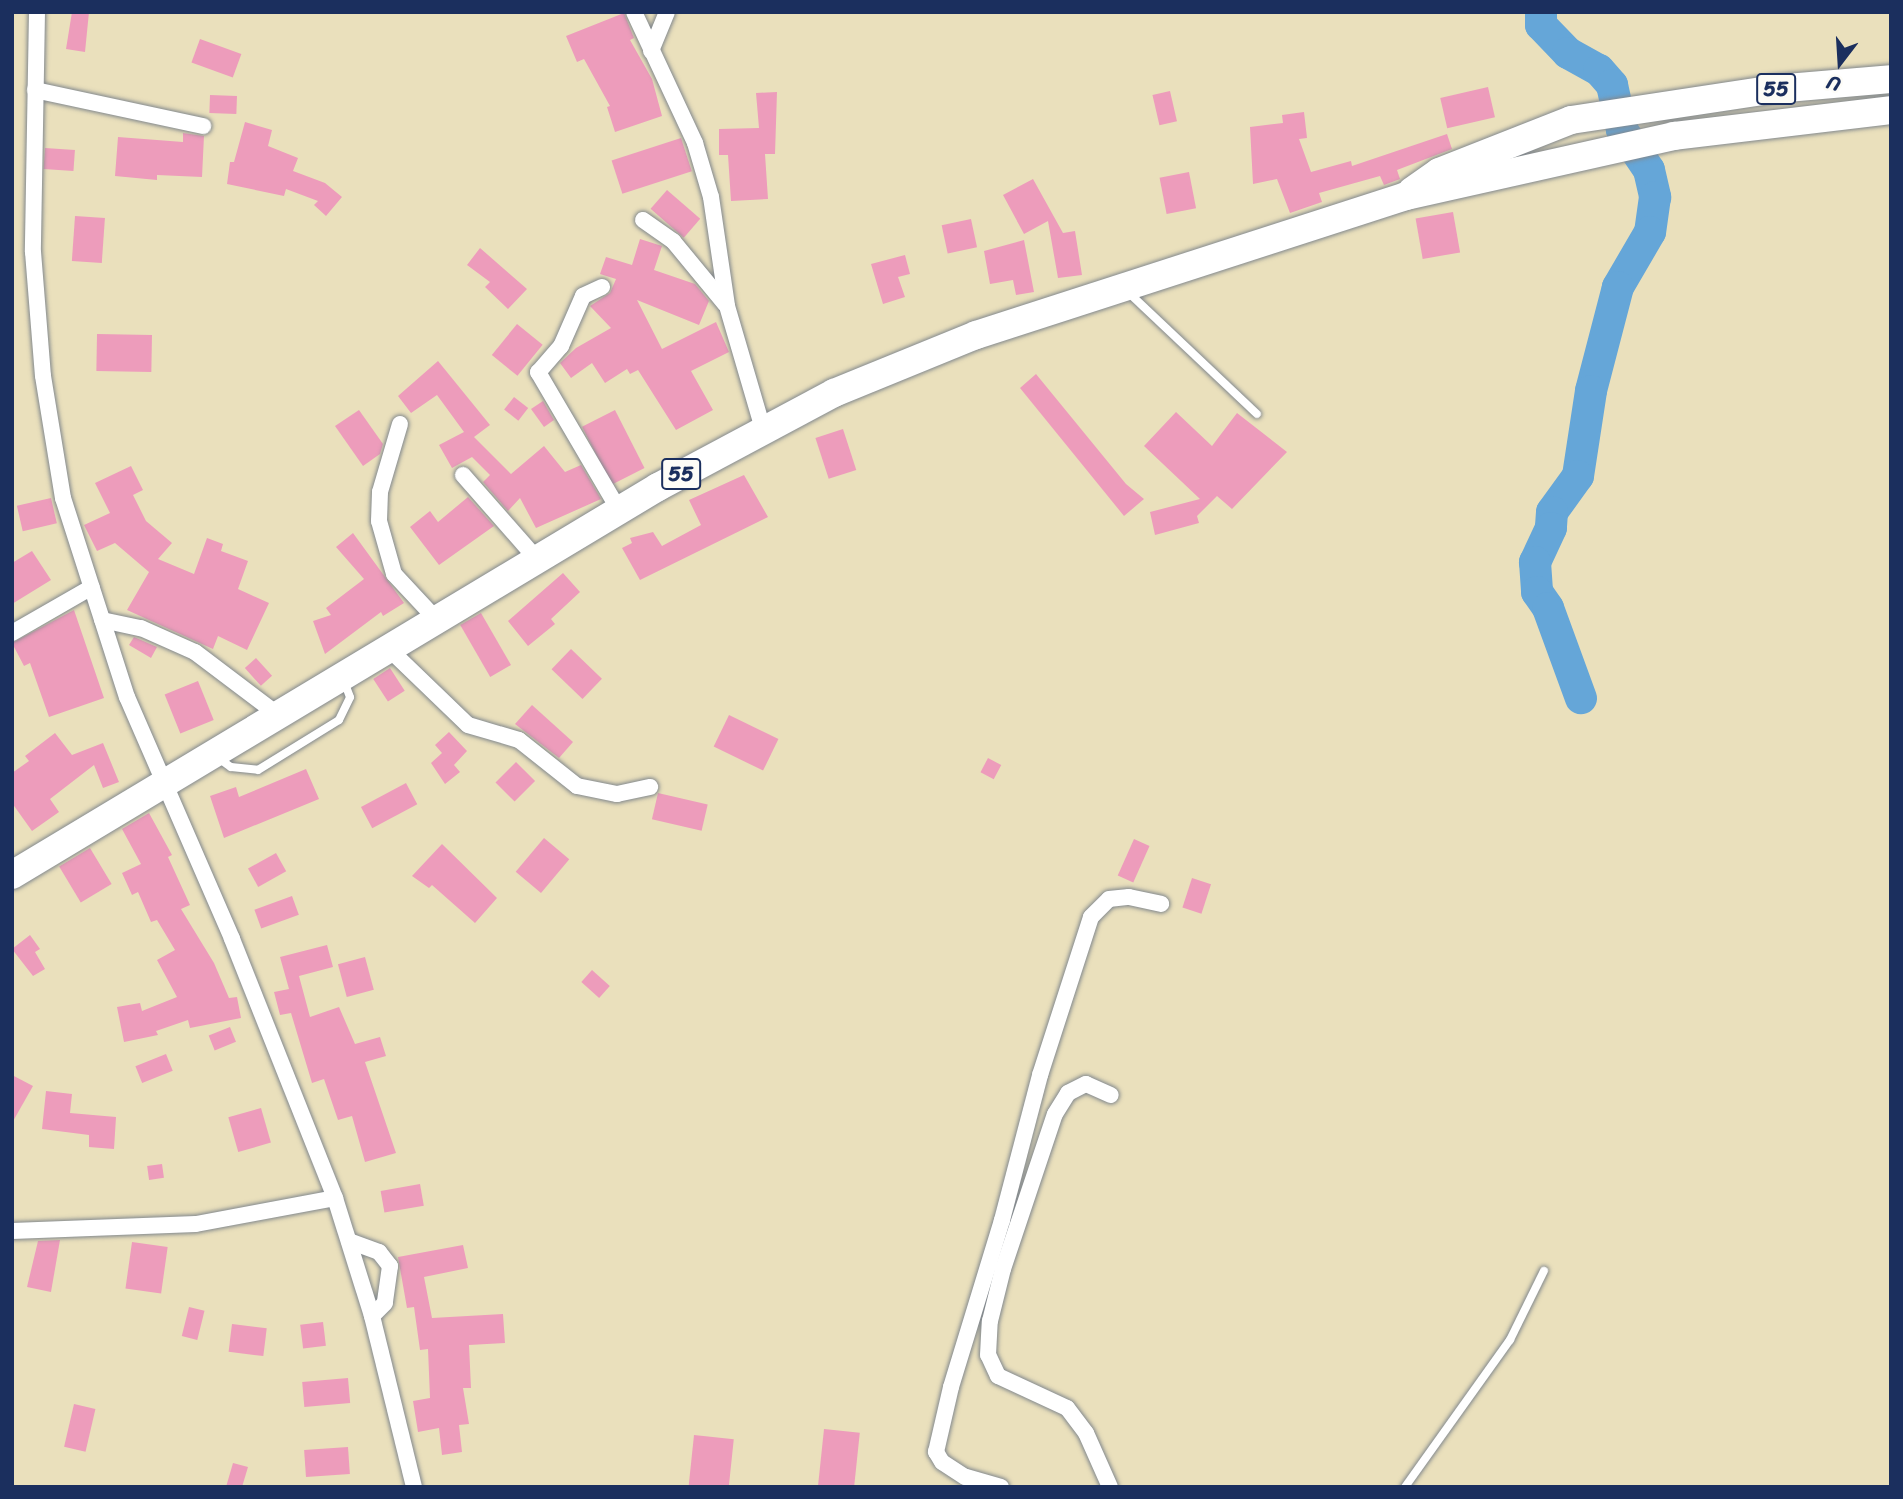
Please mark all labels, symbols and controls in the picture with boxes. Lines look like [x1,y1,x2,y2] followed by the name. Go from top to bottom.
[1805,28,1875,98] north arrow
[1823,66,1845,101] text: U
[1755,72,1797,106] road number: 55
[660,456,702,491] road number: 55

